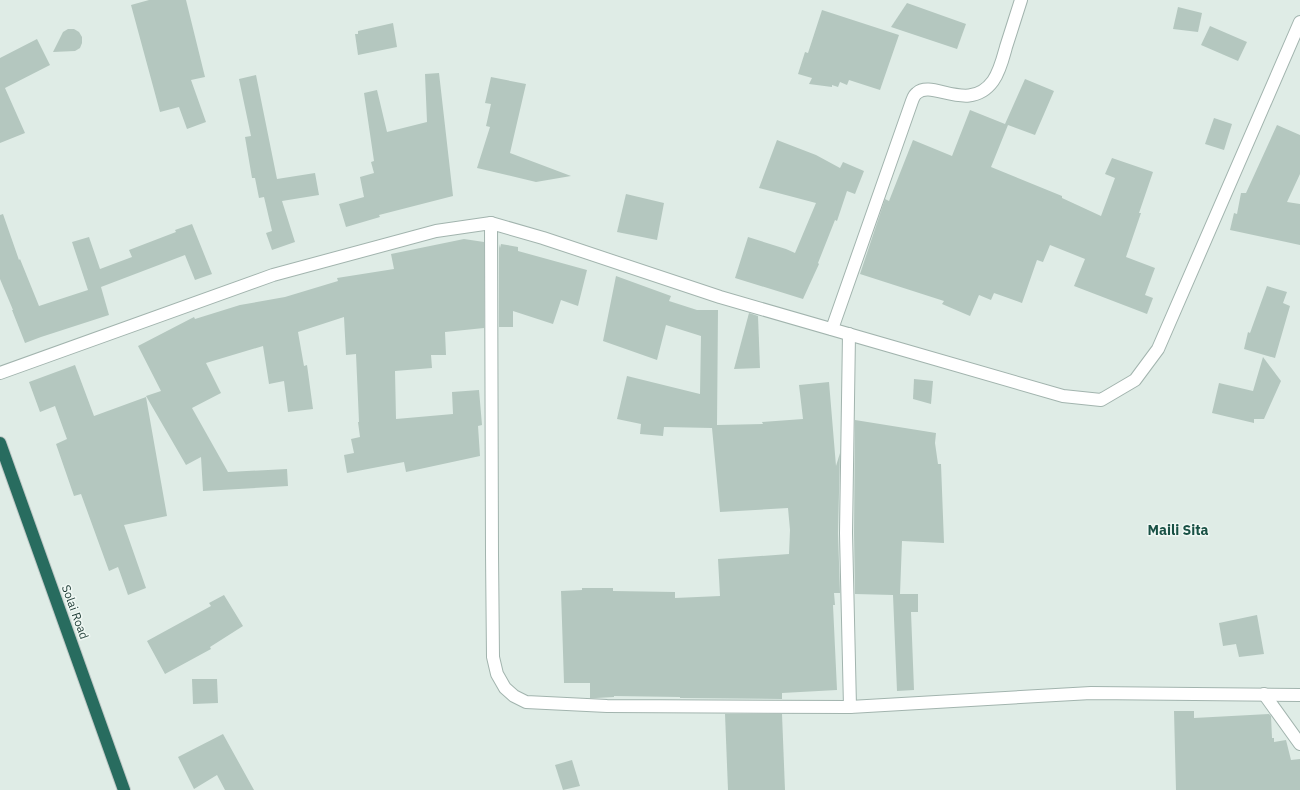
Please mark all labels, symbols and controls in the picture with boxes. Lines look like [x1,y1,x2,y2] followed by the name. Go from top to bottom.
[1147,521,1209,539] district label: Maili Sita
[59,583,92,641] street label: Solai Road

